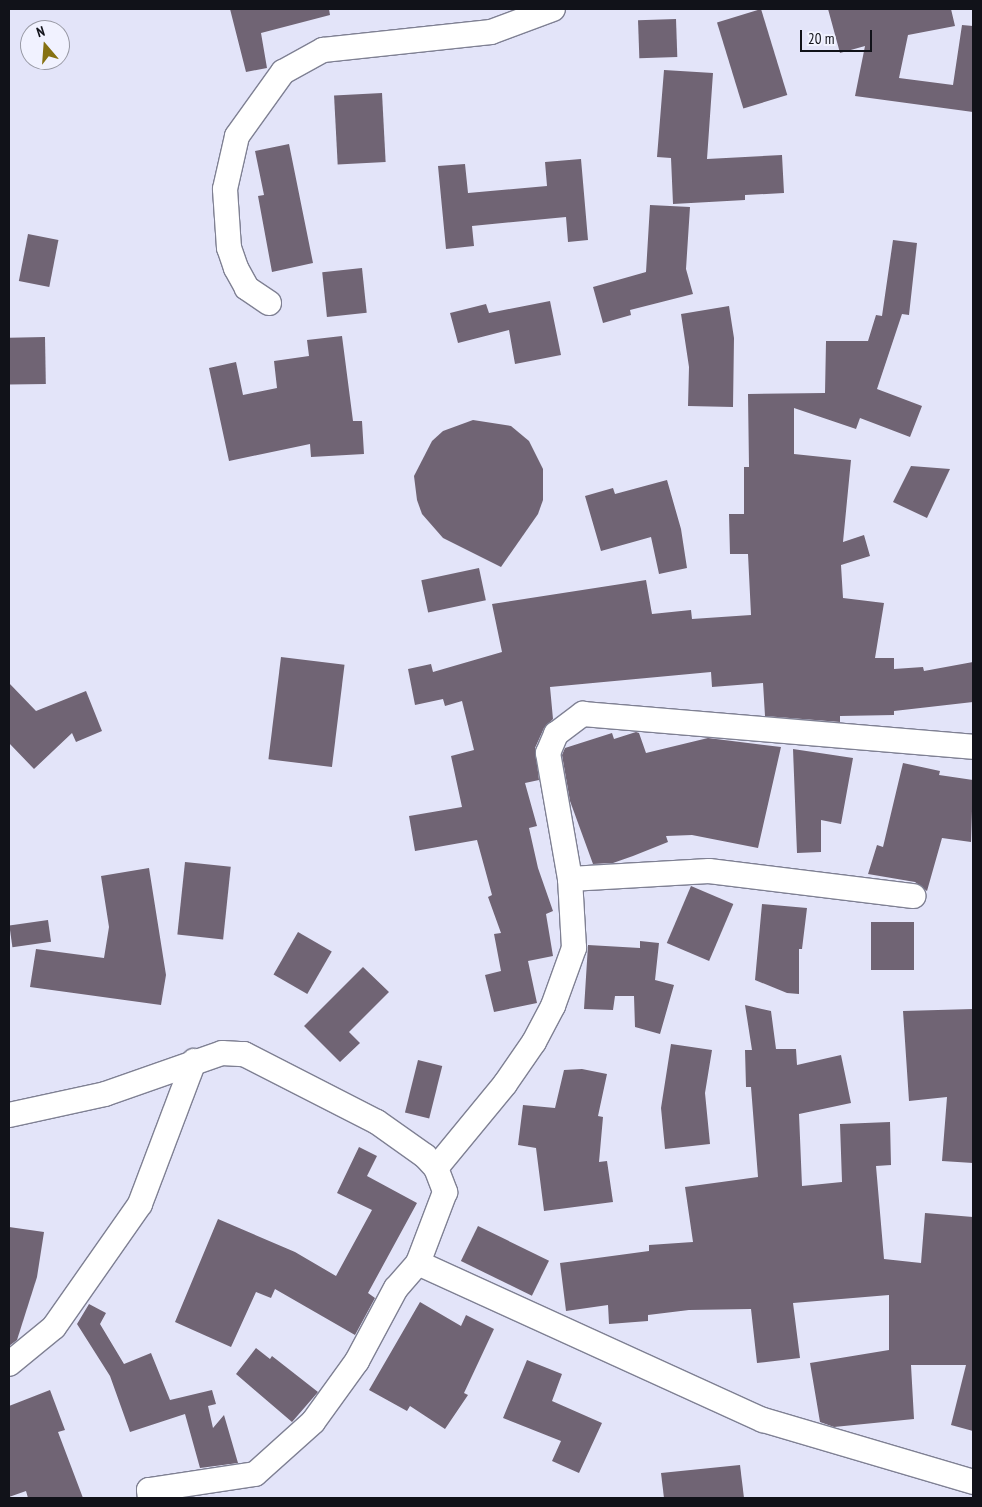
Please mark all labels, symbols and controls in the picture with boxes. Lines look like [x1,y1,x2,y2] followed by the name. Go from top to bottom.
[20,20,70,70] north arrow
[802,20,874,52] scale bar
[34,22,47,41] text: N
[808,29,834,48] text: 20 m

